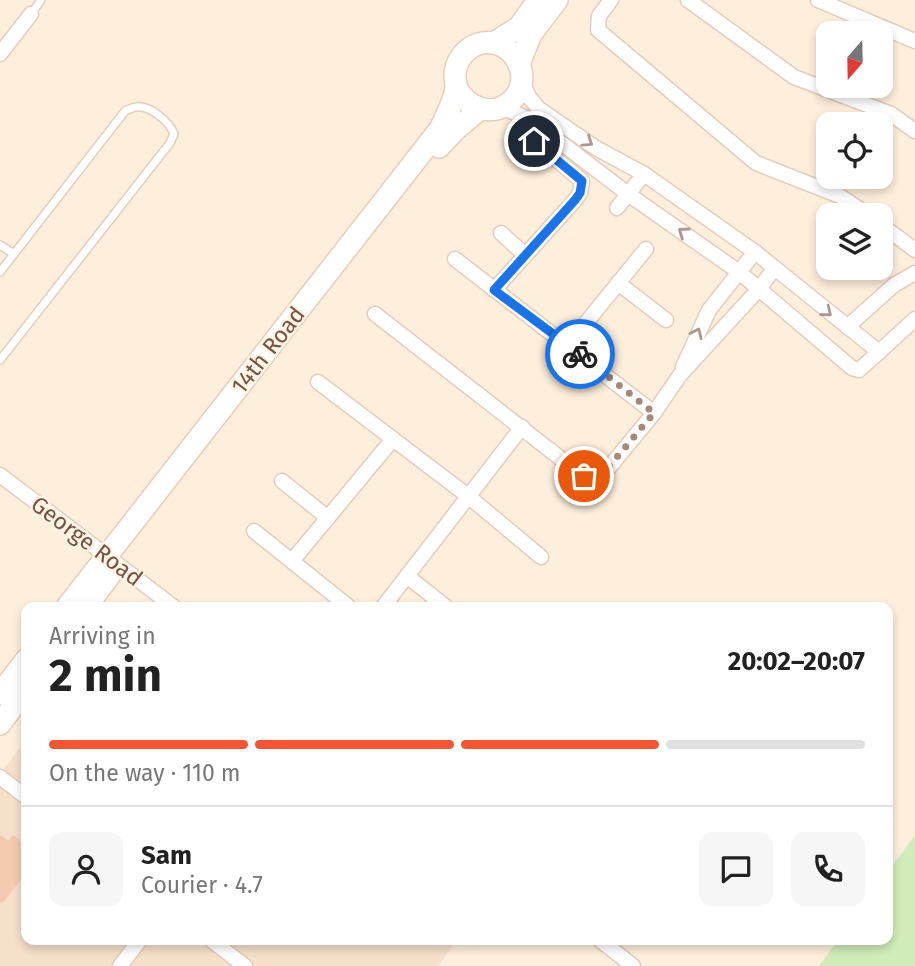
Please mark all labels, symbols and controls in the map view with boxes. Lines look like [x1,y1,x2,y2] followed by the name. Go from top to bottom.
[816,21,892,98] north arrow
[816,21,893,280] map controls
[504,111,564,171] pin
[816,112,893,189] button: locate
[515,122,553,160] icon: home
[580,134,593,147] one-way arrow
[816,203,893,280] button: layers
[678,228,691,240] one-way arrow
[225,301,311,399] street label: 14th Road
[820,303,832,316] one-way arrow
[545,319,615,389] courier
[689,328,703,340] one-way arrow
[561,335,599,373] icon: bike
[554,446,614,506] pin
[565,457,603,495] icon: bag
[26,490,148,592] street label: George Road
[49,622,156,650] text: Arriving in
[728,646,865,677] text: 20:02–20:07
[49,648,162,703] text: 2 min
[49,759,241,787] text: On the way · 110 m
[49,832,123,906] button: person
[699,832,773,906] button: chat
[791,832,865,906] button: phone
[141,840,192,871] text: Sam
[141,871,263,899] text: Courier · 4.7

